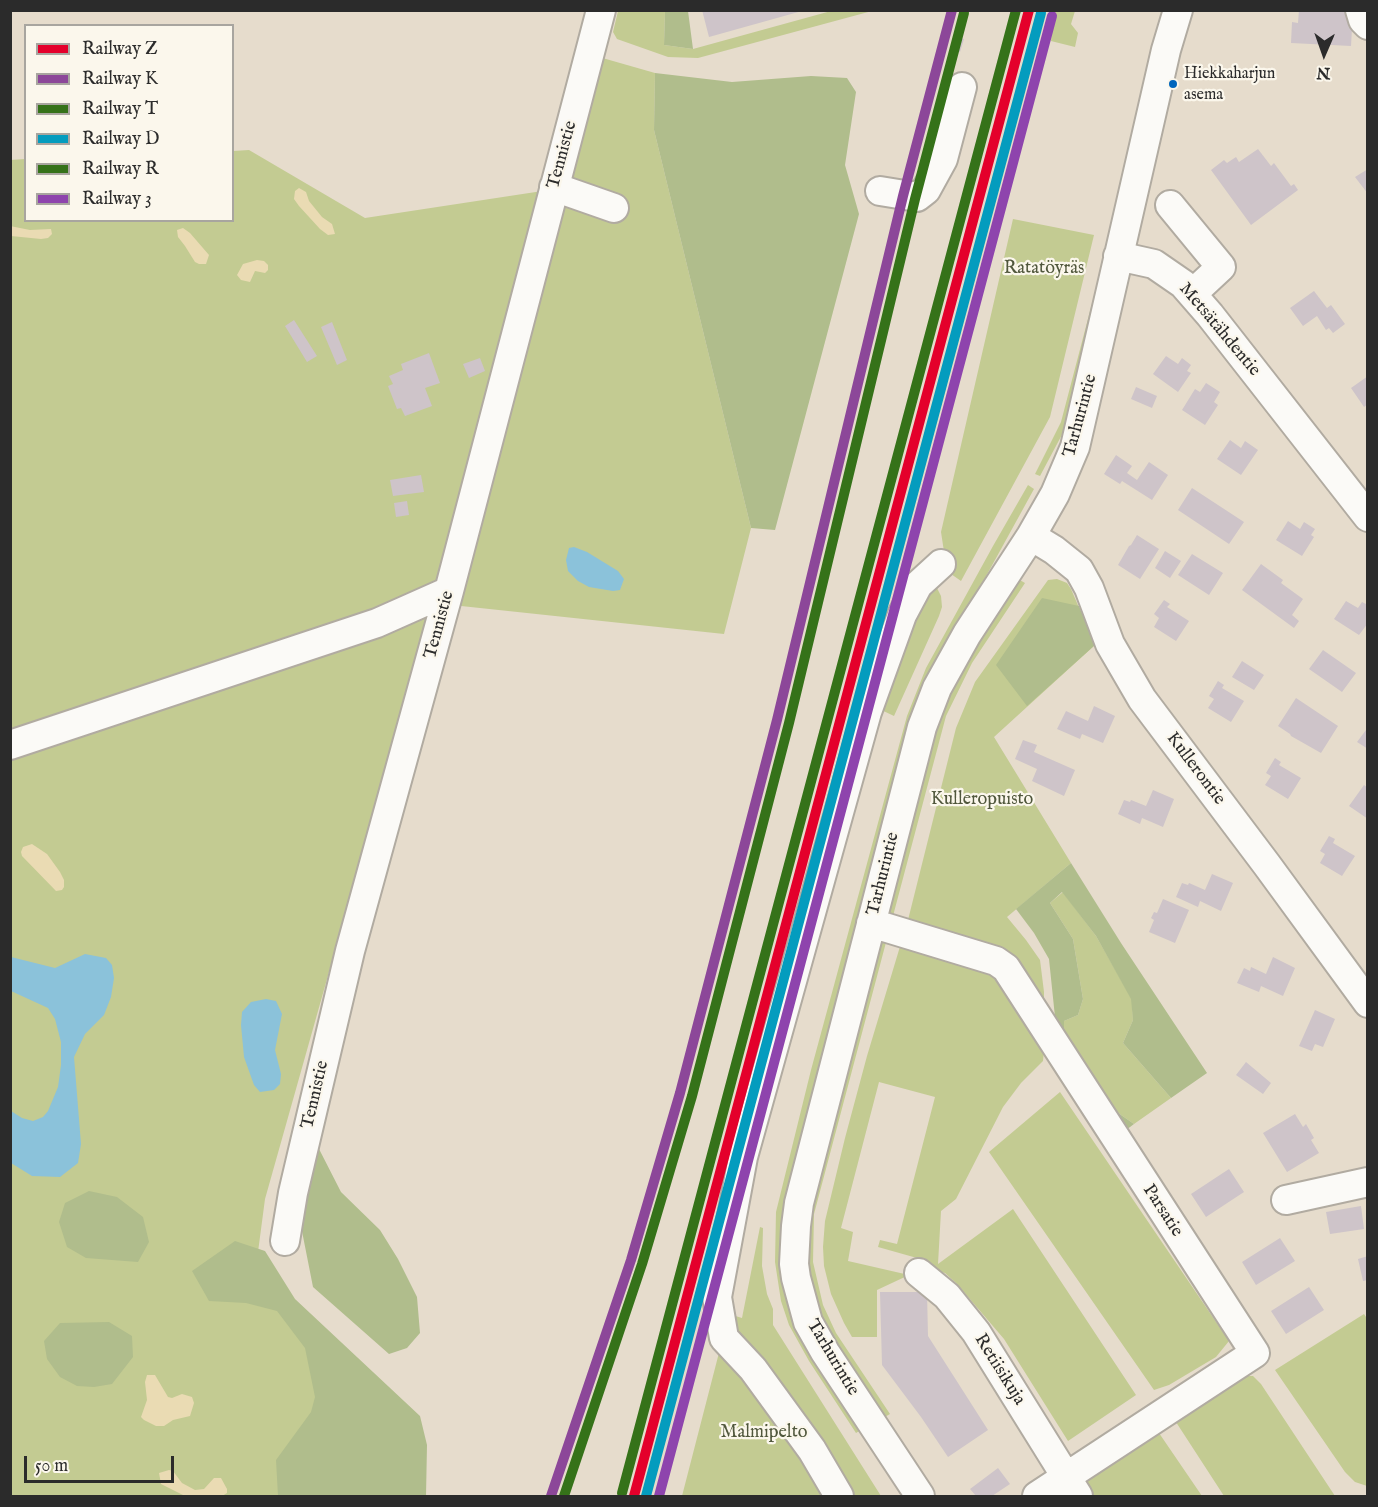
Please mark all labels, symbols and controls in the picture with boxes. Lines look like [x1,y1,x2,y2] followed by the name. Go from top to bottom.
[24,24,234,222] legend
[1294,24,1354,84] north arrow
[82,38,158,61] text: Railway Z
[1316,62,1331,82] text: N
[1184,65,1275,103] place label: Hiekkaharjun asema
[82,68,158,91] text: Railway K
[1167,78,1179,90] marker: Hiekkaharjun asema
[82,98,158,121] text: Railway T
[544,119,582,191] street label: Tennistie
[82,128,159,151] text: Railway D
[82,158,159,181] text: Railway R
[82,188,152,211] text: Railway 3
[1004,258,1084,280] park label: Ratatöyräs
[1174,279,1264,381] street label: Metsätähdentie
[1060,372,1102,460] street label: Tarhurintie
[421,589,459,661] street label: Tennistie
[1161,728,1229,810] street label: Kullerontie
[931,789,1033,811] park label: Kulleropuisto
[863,830,905,918] street label: Tarhurintie
[298,1059,334,1131] street label: Tennistie
[1137,1181,1187,1241] street label: Parsatie
[801,1316,863,1400] street label: Tarhurintie
[969,1330,1029,1410] street label: Retiisikuja
[720,1422,808,1444] park label: Malmipelto
[27,1444,177,1482] scale bar
[35,1455,68,1478] text: 50 m

